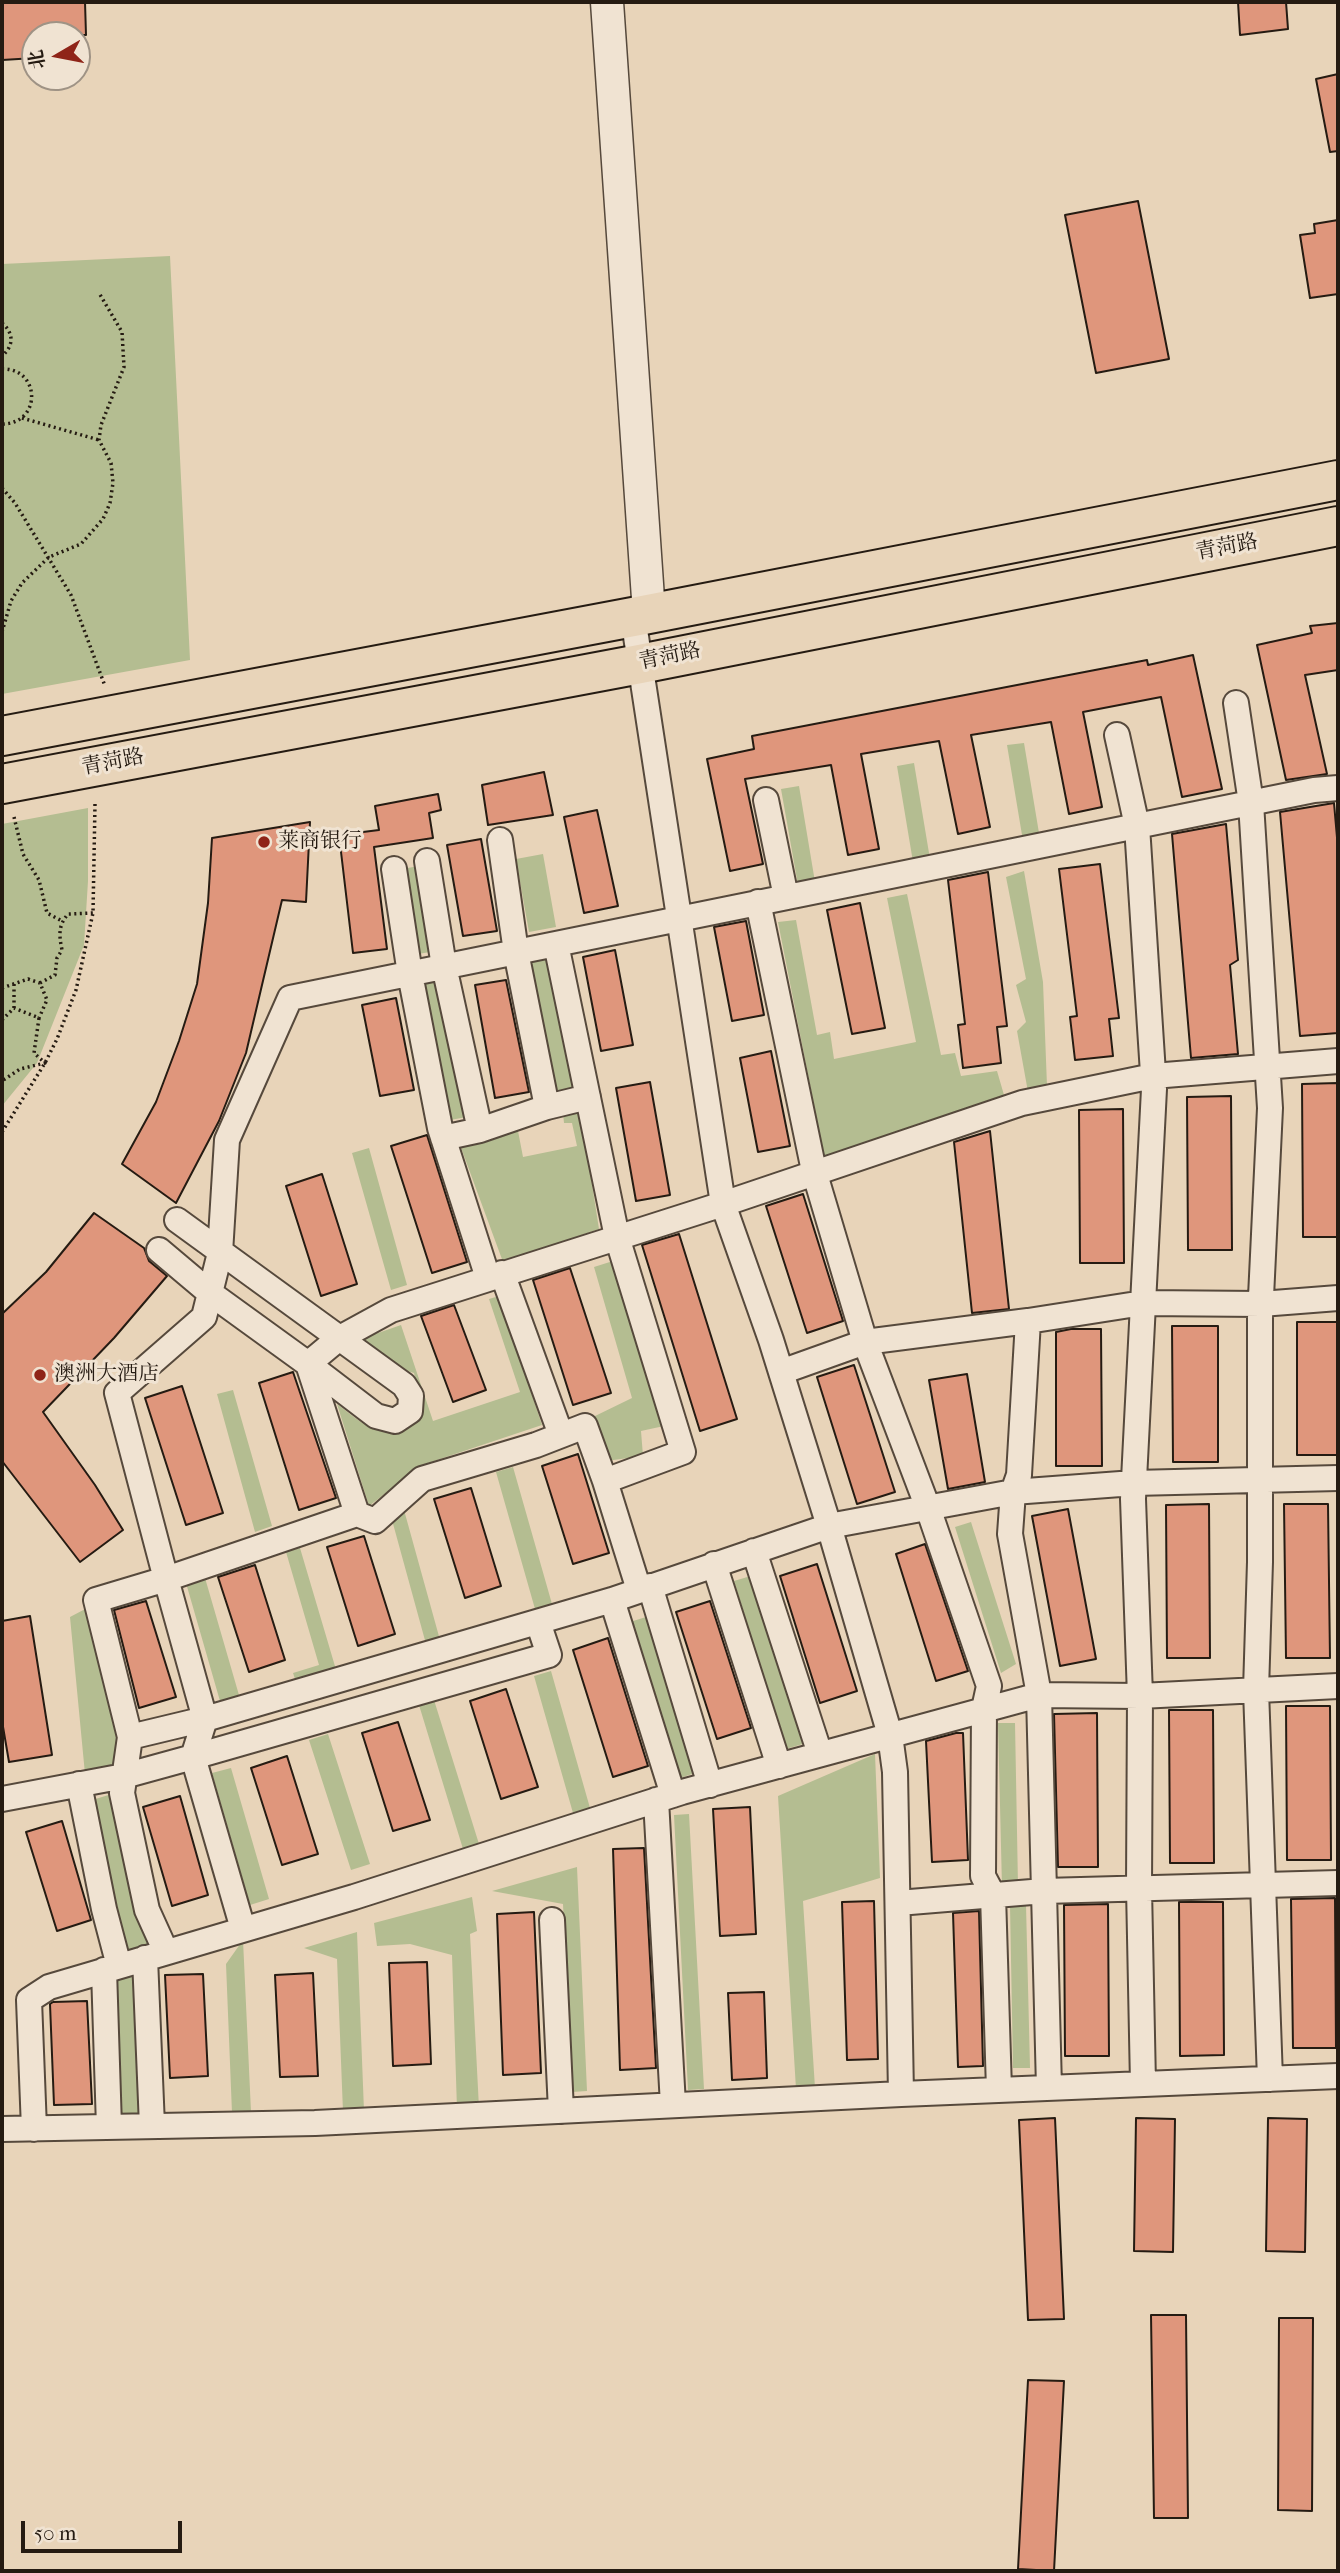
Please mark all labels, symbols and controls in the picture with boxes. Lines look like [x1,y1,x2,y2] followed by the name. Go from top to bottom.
[21,21,91,91] north arrow
[25,48,50,71] text: 北
[1194,530,1260,566] street label: 青菏路
[637,638,703,676] street label: 青菏路
[80,745,146,781] street label: 青菏路
[278,829,362,855] place label: 莱商银行
[256,834,272,850] marker: 莱商银行
[54,1362,159,1388] place label: 澳洲大酒店
[32,1367,48,1383] marker: 澳洲大酒店
[24,2506,186,2550] scale bar
[34,2521,77,2545] text: 50 m

